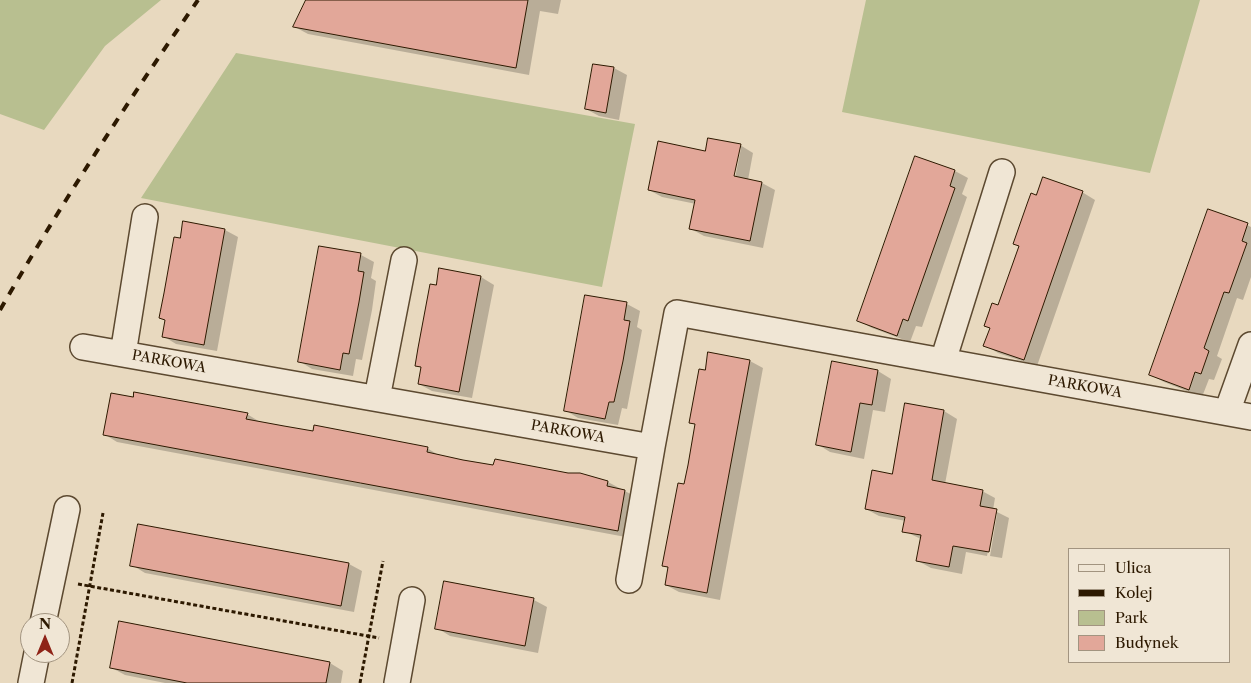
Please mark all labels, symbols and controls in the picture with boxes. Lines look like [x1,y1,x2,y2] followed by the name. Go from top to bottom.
[131,347,207,377] street label: PARKOWA
[1047,372,1123,402] street label: PARKOWA
[530,417,606,447] street label: PARKOWA
[1068,548,1231,663] legend
[1115,558,1151,577] text: Ulica
[1115,583,1152,602] text: Kolej
[1115,608,1148,627] text: Park
[20,613,70,663] north arrow
[39,615,51,633] text: N
[1115,633,1179,652] text: Budynek

